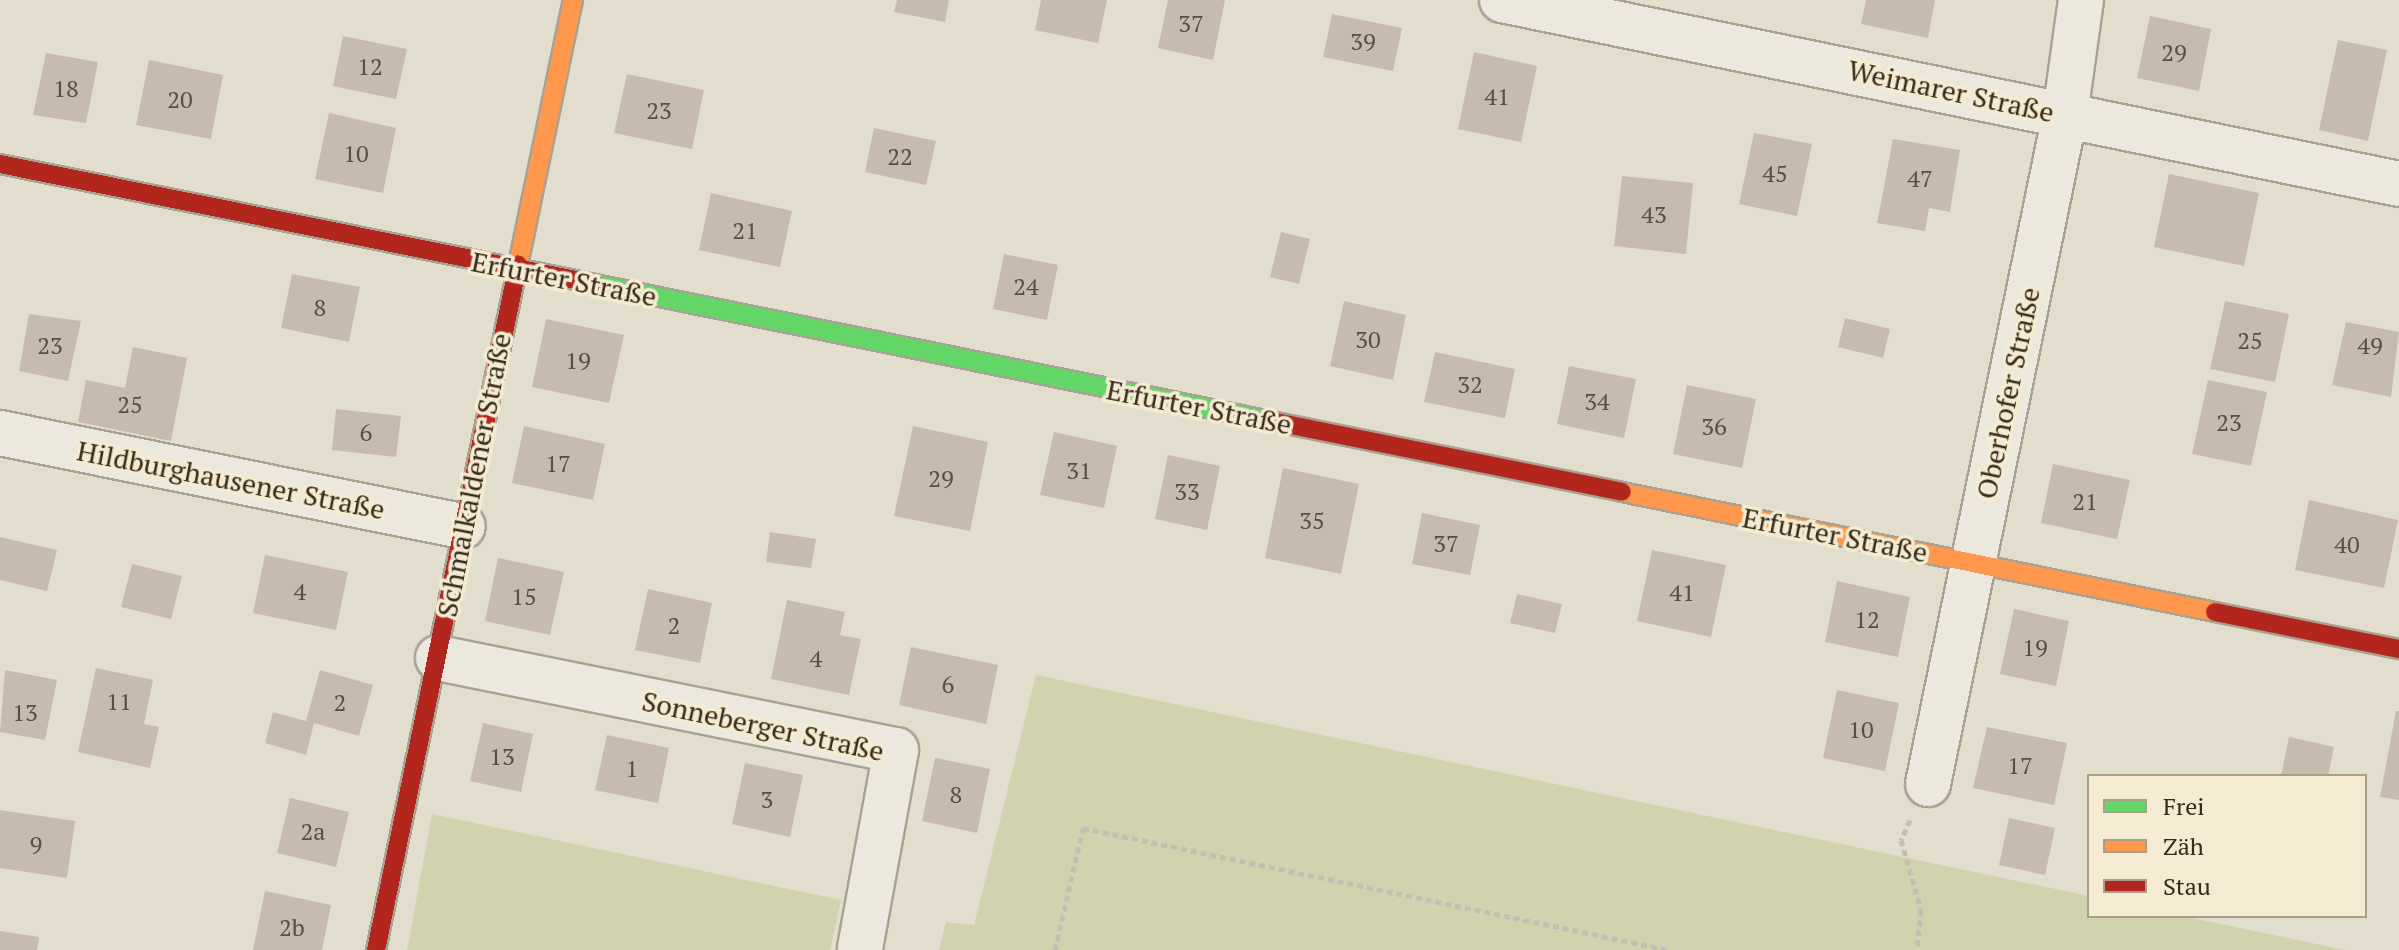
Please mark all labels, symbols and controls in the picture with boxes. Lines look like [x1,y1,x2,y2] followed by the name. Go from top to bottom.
[1178,10,1204,38] house number: 37
[1350,28,1376,56] house number: 39
[2161,39,2187,67] house number: 29
[357,53,383,81] house number: 12
[1845,53,2057,129] street label: Weimarer Straße
[53,75,79,103] house number: 18
[1484,83,1510,111] house number: 41
[167,86,193,114] house number: 20
[646,97,672,125] house number: 23
[343,140,369,168] house number: 10
[887,143,913,171] house number: 22
[1762,160,1788,188] house number: 45
[1907,165,1933,193] house number: 47
[1641,201,1667,229] house number: 43
[732,217,758,245] house number: 21
[469,245,659,313] street label: Erfurter Straße
[1013,273,1039,301] house number: 24
[1969,284,2047,502] street label: Oberhofer Straße
[314,294,326,322] house number: 8
[1355,326,1381,354] house number: 30
[2237,327,2263,355] house number: 25
[430,330,518,620] street label: Schmalkaldener Straße
[37,332,63,360] house number: 23
[2357,332,2383,360] house number: 49
[565,347,591,375] house number: 19
[1457,371,1483,399] house number: 32
[1104,373,1294,441] street label: Erfurter Straße
[1584,388,1610,416] house number: 34
[117,391,143,419] house number: 25
[2216,409,2242,437] house number: 23
[1701,413,1727,441] house number: 36
[360,419,372,447] house number: 6
[74,434,388,526] street label: Hildburghausener Straße
[545,450,571,478] house number: 17
[1066,457,1092,485] house number: 31
[928,465,954,493] house number: 29
[1174,478,1200,506] house number: 33
[2072,488,2098,516] house number: 21
[1740,501,1930,569] street label: Erfurter Straße
[1299,507,1325,535] house number: 35
[1433,530,1459,558] house number: 37
[2334,531,2360,559] house number: 40
[294,578,306,606] house number: 4
[1669,579,1695,607] house number: 41
[511,583,537,611] house number: 15
[1854,606,1880,634] house number: 12
[668,612,680,640] house number: 2
[2022,634,2048,662] house number: 19
[810,645,822,673] house number: 4
[942,671,954,699] house number: 6
[639,684,887,768] street label: Sonneberger Straße
[106,688,132,716] house number: 11
[334,689,346,717] house number: 2
[12,699,38,727] house number: 13
[1848,716,1874,744] house number: 10
[489,743,515,771] house number: 13
[2007,752,2033,780] house number: 17
[626,755,638,783] house number: 1
[2087,774,2367,918] legend
[950,781,962,809] house number: 8
[761,786,773,814] house number: 3
[2163,790,2205,822] text: Frei
[301,818,325,846] house number: 2a
[2163,830,2204,862] text: Zäh
[30,831,42,859] house number: 9
[2163,870,2211,902] text: Stau
[279,914,305,942] house number: 2b

